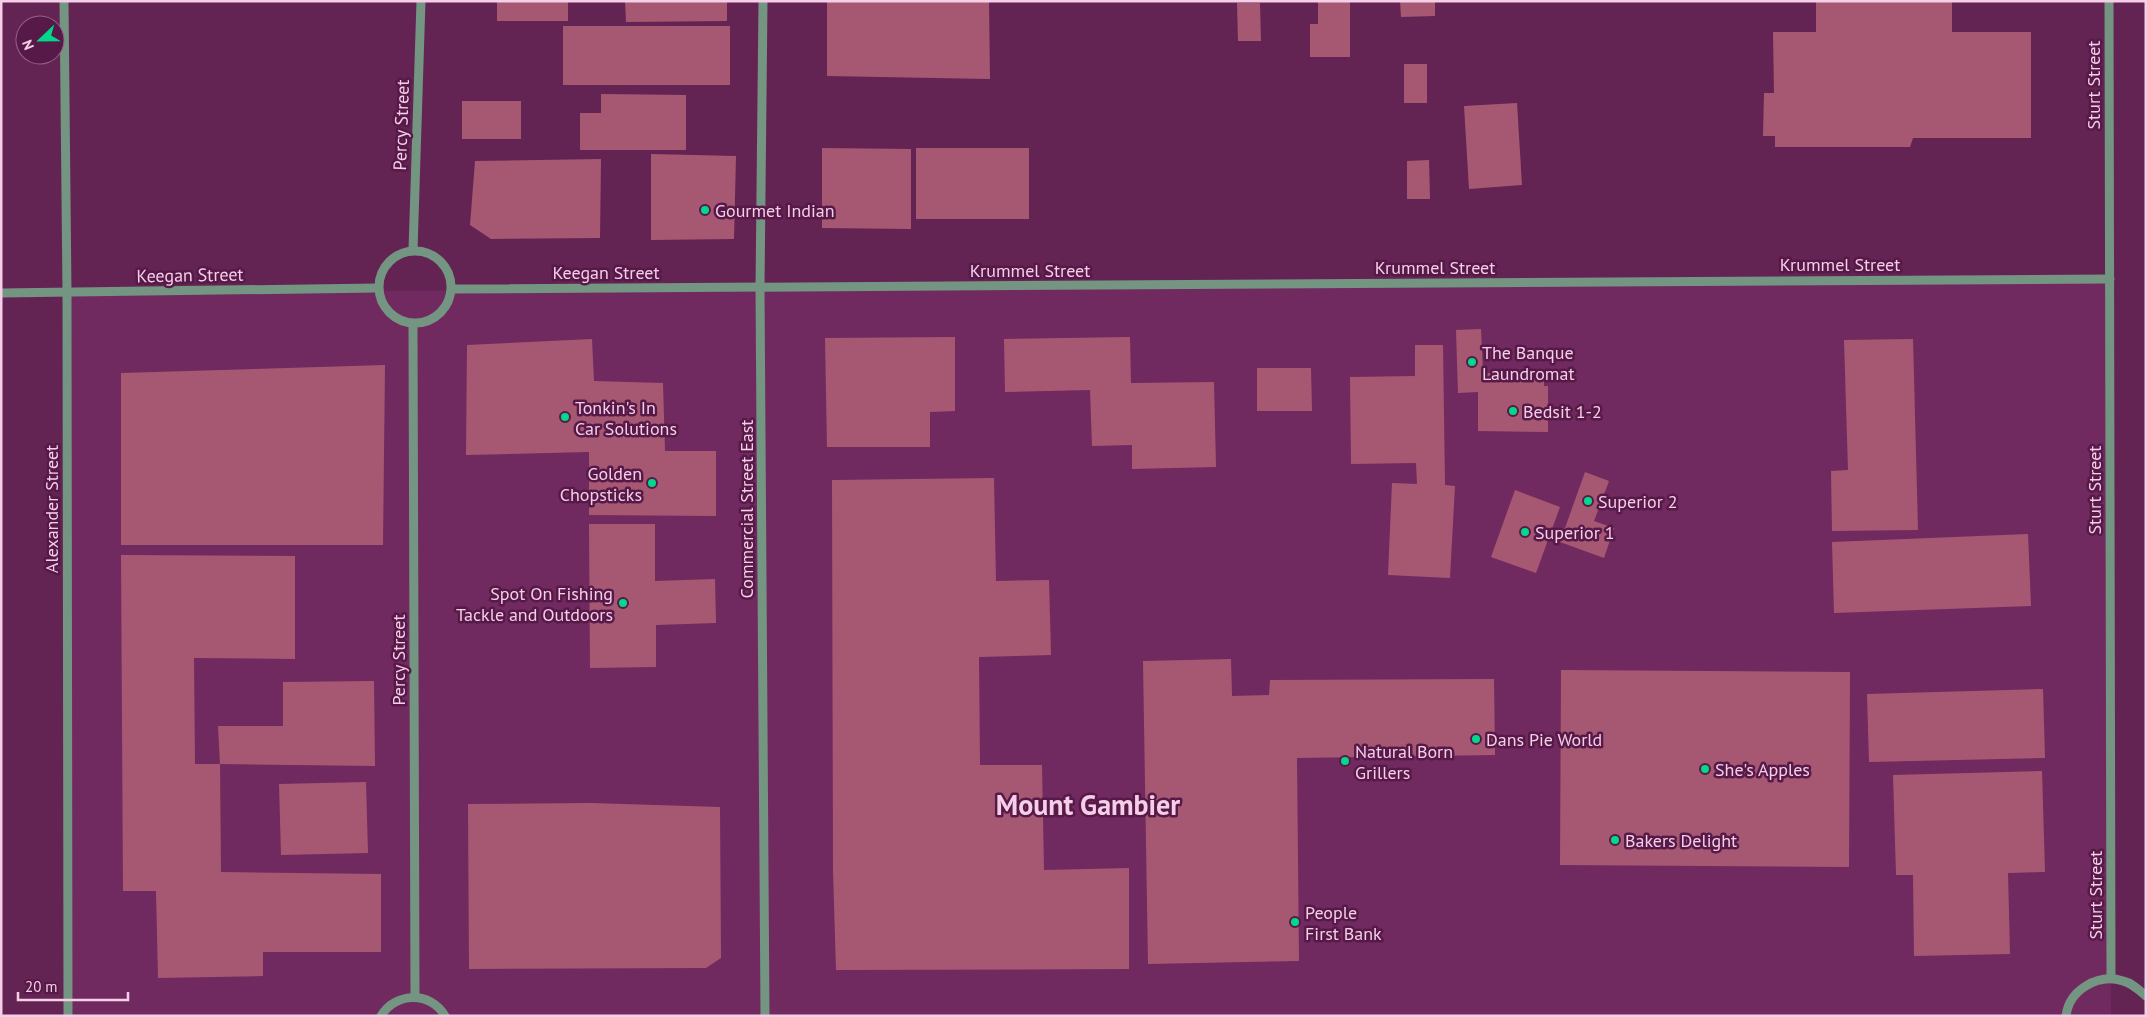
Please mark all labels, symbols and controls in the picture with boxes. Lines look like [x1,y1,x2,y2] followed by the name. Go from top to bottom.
[15,15,65,65] north arrow
[18,37,38,53] text: N
[2082,41,2105,129] street label: Sturt Street
[388,79,414,171] street label: Percy Street
[715,199,835,222] place label: Gourmet Indian
[699,204,711,216] marker: Gourmet Indian
[1780,253,1900,276] street label: Krummel Street
[1375,256,1495,279] street label: Krummel Street
[970,259,1090,282] street label: Krummel Street
[552,261,660,284] street label: Keegan Street
[136,263,244,287] street label: Keegan Street
[1482,341,1575,385] place label: The Banque Laundromat
[1466,356,1478,368] marker: The Banque Laundromat
[575,396,677,440] place label: Tonkin's In Car Solutions
[1523,400,1602,423] place label: Bedsit 1-2
[1507,405,1519,417] marker: Bedsit 1-2
[559,411,571,423] marker: Tonkin's In Car Solutions
[735,420,758,598] street label: Commercial Street East
[40,445,63,573] street label: Alexander Street
[2083,446,2106,534] street label: Sturt Street
[560,462,642,506] place label: Golden Chopsticks
[646,477,658,489] marker: Golden Chopsticks
[1598,490,1677,513] place label: Superior 2
[1582,495,1594,507] marker: Superior 2
[1535,521,1614,544] place label: Superior 1
[1519,526,1531,538] marker: Superior 1
[456,582,613,626] place label: Spot On Fishing Tackle and Outdoors
[617,597,629,609] marker: Spot On Fishing Tackle and Outdoors
[387,614,410,706] street label: Percy Street
[1486,728,1602,751] place label: Dans Pie World
[1470,733,1482,745] marker: Dans Pie World
[1355,740,1453,784] place label: Natural Born Grillers
[1339,755,1351,767] marker: Natural Born Grillers
[1715,758,1810,781] place label: She's Apples
[1699,763,1711,775] marker: She's Apples
[996,786,1180,823] district label: Mount Gambier
[1625,829,1737,852] place label: Bakers Delight
[1609,834,1621,846] marker: Bakers Delight
[2084,851,2107,939] street label: Sturt Street
[1305,901,1382,945] place label: People First Bank
[1289,916,1301,928] marker: People First Bank
[18,970,128,1002] scale bar
[25,977,58,996] text: 20 m

